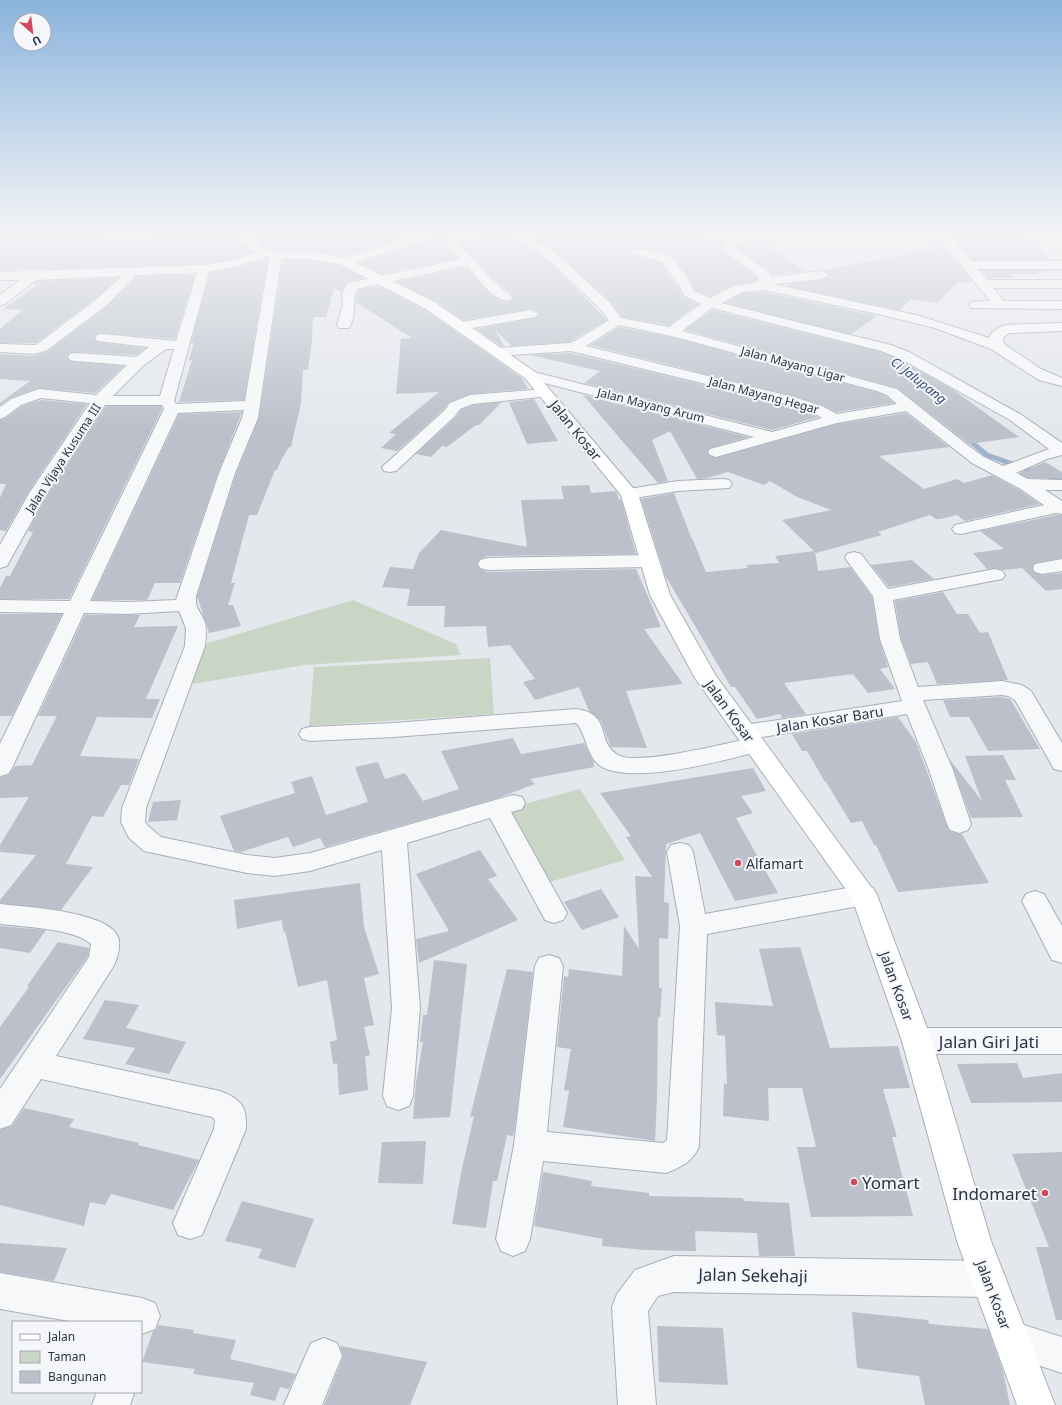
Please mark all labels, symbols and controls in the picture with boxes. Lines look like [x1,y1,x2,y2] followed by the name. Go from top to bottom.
[12,12,52,52] north arrow
[30,33,44,50] text: U
[738,342,847,386] street label: Jalan Mayang Ligar
[887,353,951,408] water label: Ci Jalupang
[706,372,821,418] street label: Jalan Mayang Hegar
[595,383,706,427] street label: Jalan Mayang Arum
[544,394,606,464] street label: Jalan Kosar
[21,400,105,517] street label: Jalan Vijaya Kusuma III
[700,674,759,746] street label: Jalan Kosar
[773,701,885,737] street label: Jalan Kosar Baru
[746,854,803,873] place label: Alfamart
[733,858,743,868] marker: Alfamart
[875,947,918,1024] street label: Jalan Kosar
[937,1030,1039,1053] street label: Jalan Giri Jati
[862,1171,920,1194] place label: Yomart
[849,1177,859,1187] marker: Yomart
[952,1182,1037,1205] place label: Indomaret
[1040,1188,1050,1198] marker: Indomaret
[971,1256,1016,1333] street label: Jalan Kosar
[696,1263,808,1287] street label: Jalan Sekehaji
[12,1321,142,1393] legend
[47,1328,75,1345] text: Jalan
[48,1348,86,1365] text: Taman
[48,1368,106,1385] text: Bangunan

